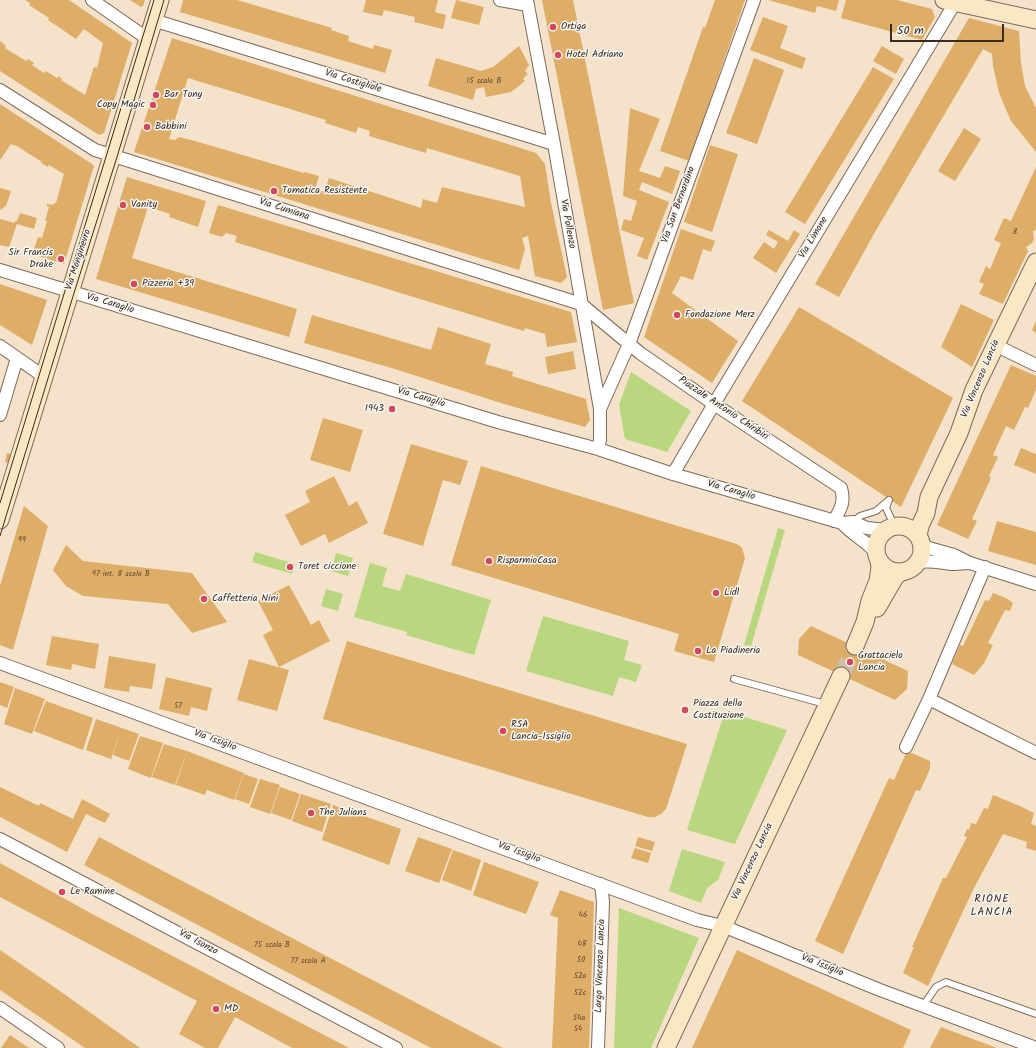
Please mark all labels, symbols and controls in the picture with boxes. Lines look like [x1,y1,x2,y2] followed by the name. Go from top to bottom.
[892,16,1006,42] scale bar
[561,21,586,33] place label: Ortiga
[897,21,924,40] text: 50 m
[548,22,558,32] marker: Ortiga
[566,49,623,61] place label: Hotel Adriano
[553,50,563,60] marker: Hotel Adriano
[323,68,383,96] street label: Via Costigliole
[467,77,501,87] house number: 15 scala B
[164,89,202,101] place label: Bar Tony
[151,90,161,100] marker: Bar Tony
[97,99,145,111] place label: Copy Magic
[148,100,158,110] marker: Copy Magic
[155,121,187,133] place label: Babbini
[142,122,152,132] marker: Babbini
[660,165,698,245] street label: Via San Bernardino
[282,185,367,197] place label: Tomatica Resistente
[269,186,279,196] marker: Tomatica Resistente
[257,196,311,224] street label: Via Cumiana
[557,198,577,250] street label: Via Pollenzo
[131,199,157,211] place label: Vanity
[118,200,128,210] marker: Vanity
[797,215,831,261] street label: Via Limone
[64,228,94,292] street label: Via Monginevro
[1013,228,1017,238] house number: 8
[8,247,53,270] place label: Sir Francis Drake
[56,254,66,264] marker: Sir Francis Drake
[142,278,194,290] place label: Pizzeria +39
[129,279,139,289] marker: Pizzeria +39
[85,291,135,317] street label: Via Caraglio
[685,309,755,321] place label: Fondazione Merz
[672,310,682,320] marker: Fondazione Merz
[959,338,1003,420] street label: Via Vincenzo Lancia
[676,374,770,444] street label: Piazzale Antonio Chiribiri
[396,385,446,411] street label: Via Caraglio
[365,403,384,415] place label: 1943
[387,404,397,414] marker: 1943
[706,478,756,504] street label: Via Caraglio
[18,536,26,546] house number: 99
[497,555,557,567] place label: RisparmioCasa
[484,556,494,566] marker: RisparmioCasa
[298,561,356,573] place label: Toret ciccione
[285,562,295,572] marker: Toret ciccione
[92,570,150,580] house number: 97 int. 8 scala B
[724,587,739,599] place label: Lidl
[711,588,721,598] marker: Lidl
[212,593,278,605] place label: Caffetteria Nini
[199,594,209,604] marker: Caffetteria Nini
[706,645,760,657] place label: La Piadineria
[693,646,703,656] marker: La Piadineria
[858,650,903,674] place label: Grattacielo Lancia
[845,657,855,667] marker: Grattacielo Lancia
[693,698,744,722] place label: Piazza della Costituzione
[174,702,182,712] house number: 57
[680,705,690,715] marker: Piazza della Costituzione
[511,719,571,742] place label: RSA Lancia-Issiglio
[498,726,508,736] marker: RSA Lancia-Issiglio
[192,728,238,754] street label: Via Issiglio
[319,807,367,819] place label: The Julians
[306,808,316,818] marker: The Julians
[730,822,776,902] street label: Via Vincenzo Lancia
[496,840,542,866] street label: Via Issiglio
[70,886,115,898] place label: Le Ramine
[57,887,67,897] marker: Le Ramine
[971,893,1013,919] district label: RIONE LANCIA
[579,911,587,921] house number: 46
[593,919,609,1013] street label: Largo Vincenzo Lancia
[176,928,220,958] street label: Via Isonzo
[577,940,587,950] house number: 48
[254,941,290,951] house number: 75 scala B
[799,952,845,980] street label: Via Issiglio
[577,956,585,966] house number: 50
[290,957,326,967] house number: 77 scala A
[574,972,586,982] house number: 52a
[574,989,586,999] house number: 52c
[224,1003,238,1015] place label: MD
[211,1004,221,1014] marker: MD
[573,1014,585,1024] house number: 54a
[574,1025,582,1035] house number: 54

